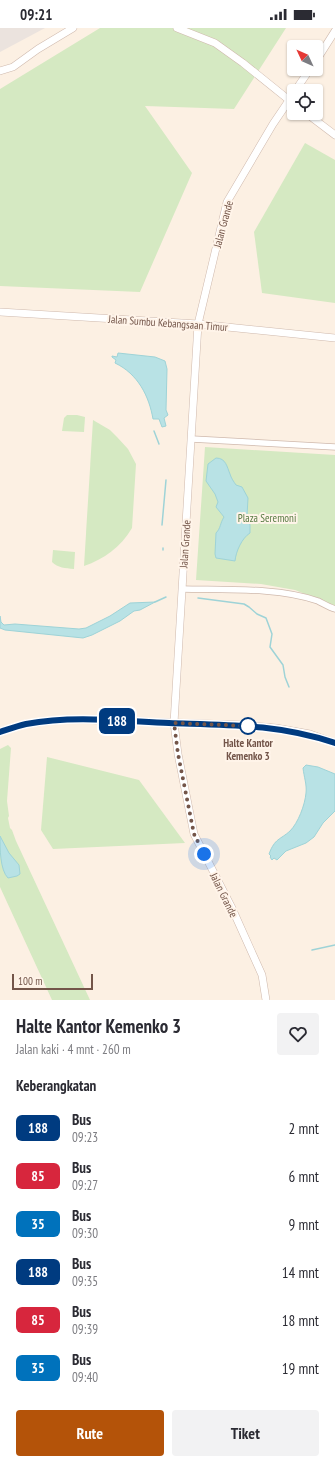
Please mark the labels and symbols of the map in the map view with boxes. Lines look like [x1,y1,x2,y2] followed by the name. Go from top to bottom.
[287,40,323,76] north arrow
[210,199,236,250] street label: Jalan Grande
[107,312,228,334] street label: Jalan Sumbu Kebangsaan Timur
[238,511,296,525] park label: Plaza Seremoni
[176,519,194,569] street label: Jalan Grande
[94,708,140,734] line badge: 188
[239,717,257,735] marker: Halte Kantor Kemenko 3
[223,736,274,763] place label: Halte Kantor Kemenko 3
[194,844,214,864] your location
[207,869,241,920] street label: Jalan Grande
[12,972,93,991] scale bar

